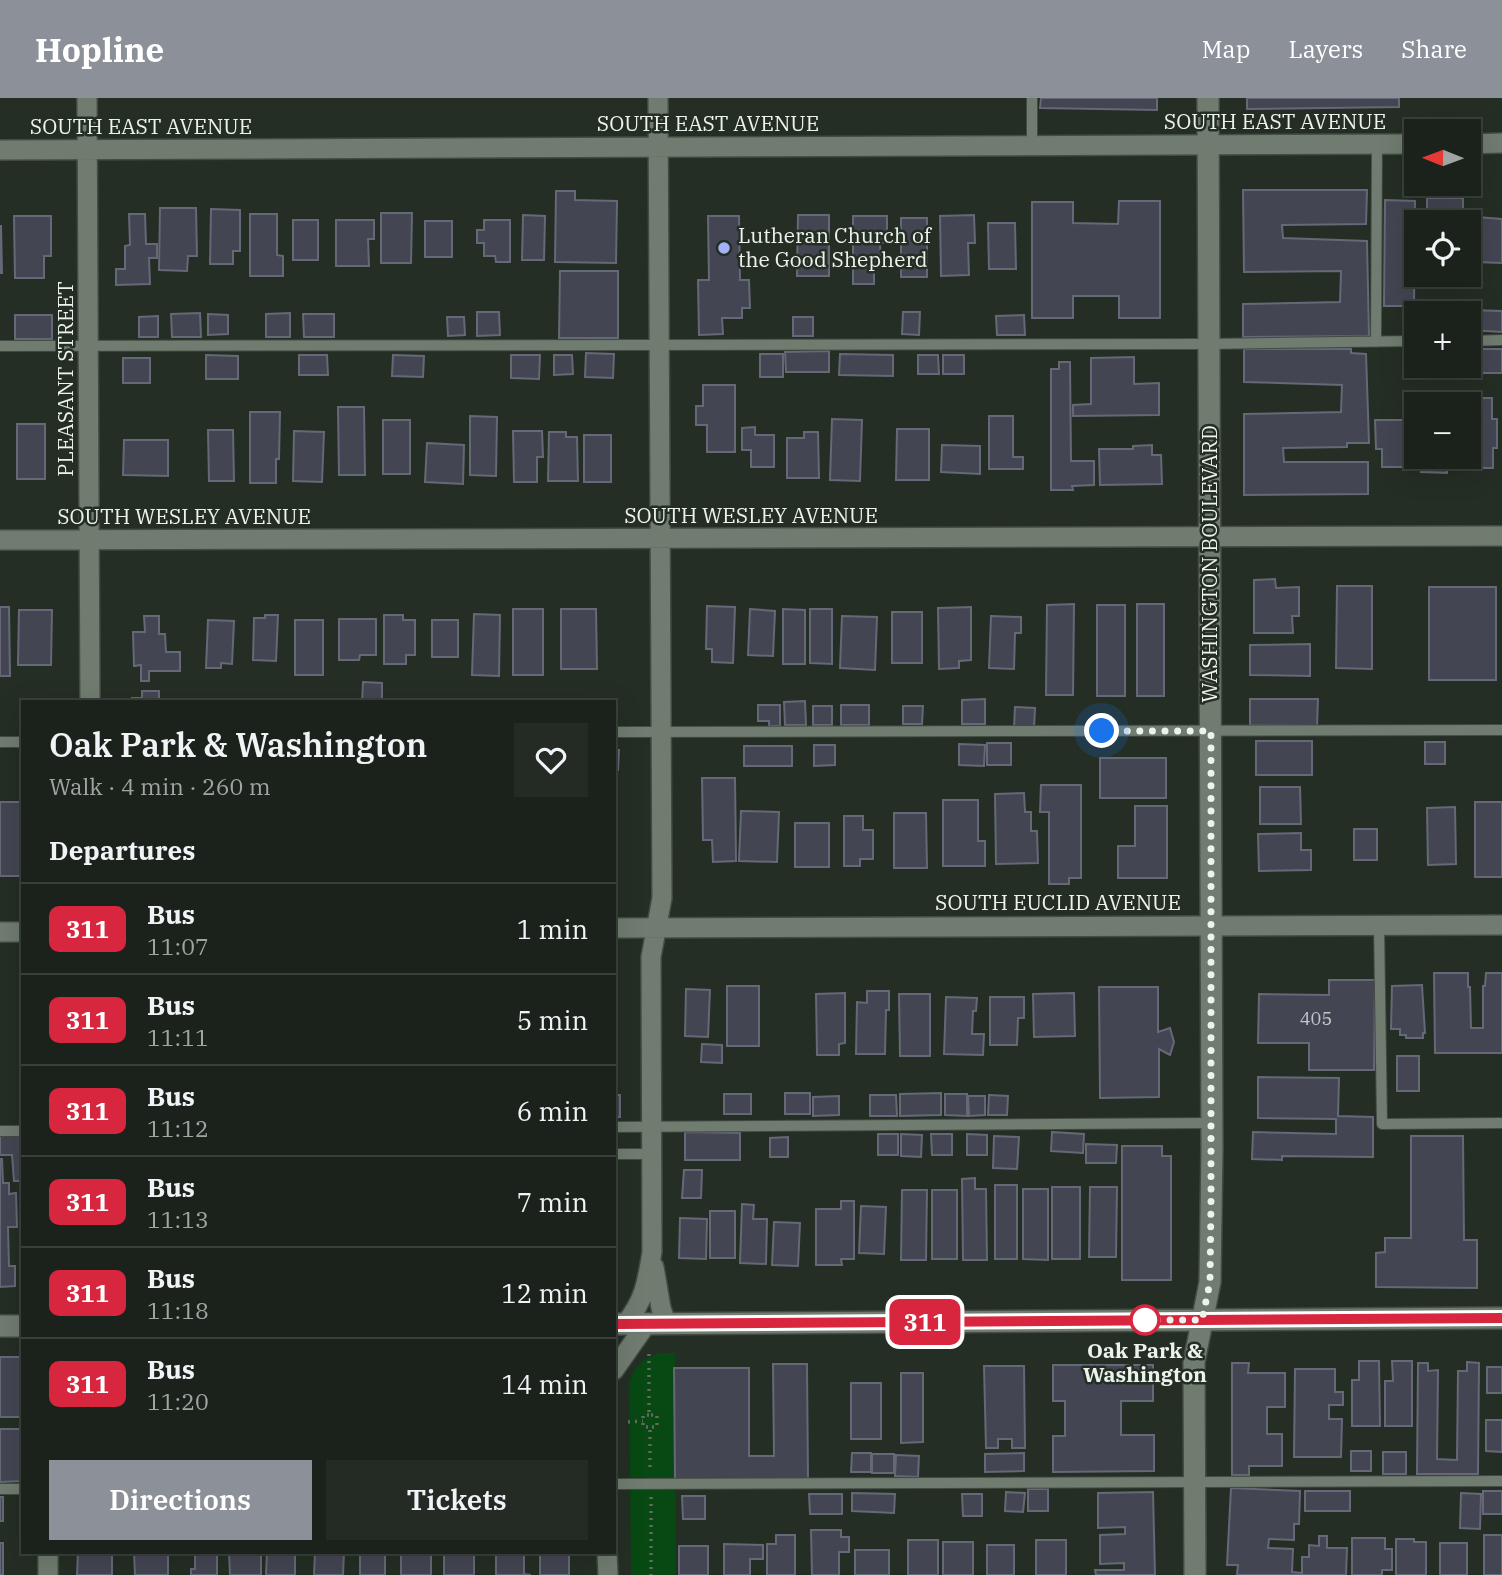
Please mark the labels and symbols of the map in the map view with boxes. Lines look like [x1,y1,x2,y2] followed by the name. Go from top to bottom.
[1164,107,1386,135] street label: SOUTH EAST AVENUE
[597,109,819,137] street label: SOUTH EAST AVENUE
[30,112,252,140] street label: SOUTH EAST AVENUE
[1404,119,1480,196] north arrow
[738,221,933,273] place label: Lutheran Church of the Good Shepherd
[716,240,732,256] marker: Lutheran Church of the Good Shepherd
[51,281,79,477] street label: PLEASANT STREET
[1195,425,1223,703] street label: WASHINGTON BOULEVARD
[624,501,878,529] street label: SOUTH WESLEY AVENUE
[57,502,311,530] street label: SOUTH WESLEY AVENUE
[1084,713,1119,748] your location
[935,888,1181,916] street label: SOUTH EUCLID AVENUE
[1300,1007,1332,1030] house number: 405
[885,1299,965,1345] line badge: 311
[1130,1305,1160,1335] marker: Oak Park & Washington
[1083,1336,1207,1388] place label: Oak Park & Washington

